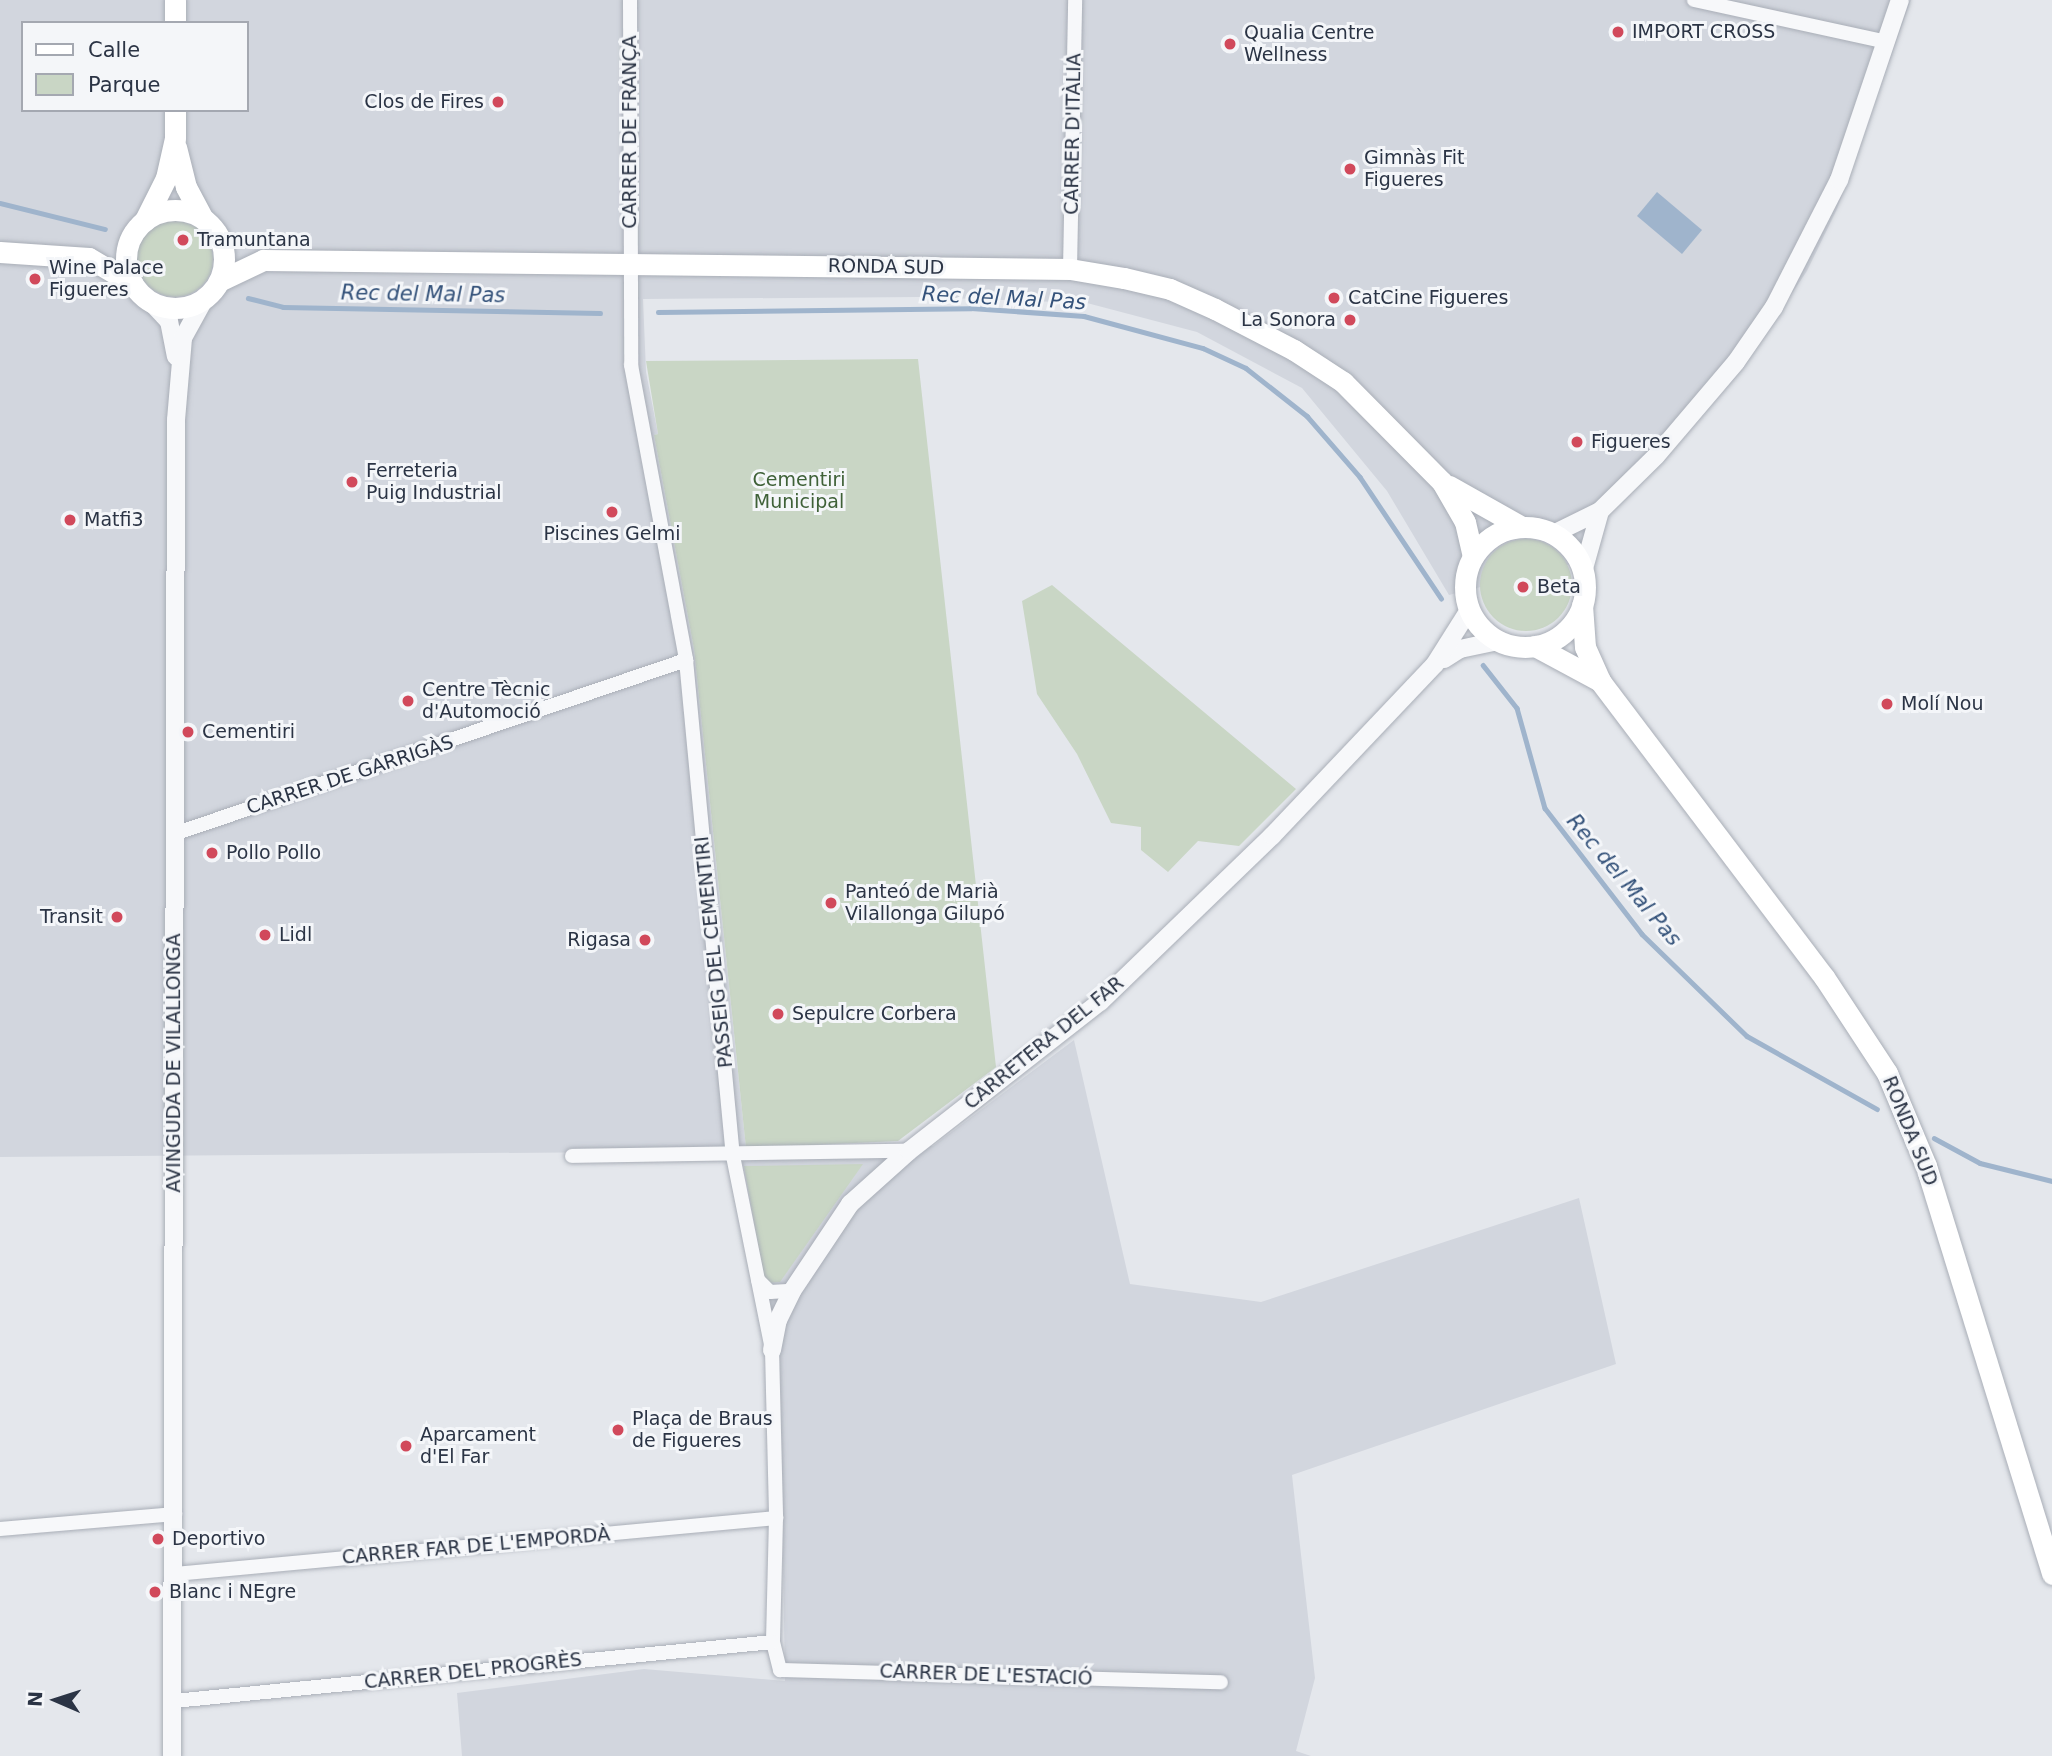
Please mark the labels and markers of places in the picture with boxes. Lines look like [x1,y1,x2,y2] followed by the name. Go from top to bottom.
[1632,21,1775,43] place label: IMPORT CROSS
[1244,22,1374,66] place label: Qualia Centre Wellness
[1610,24,1626,40] marker: IMPORT CROSS
[1222,36,1238,52] marker: Qualia Centre Wellness
[364,91,484,113] place label: Clos de Fires
[490,94,506,110] marker: Clos de Fires
[1364,147,1464,191] place label: Gimnàs Fit Figueres
[1342,161,1358,177] marker: Gimnàs Fit Figueres
[197,229,311,251] place label: Tramuntana
[175,232,191,248] marker: Tramuntana
[49,257,164,301] place label: Wine Palace Figueres
[27,271,43,287] marker: Wine Palace Figueres
[1348,287,1508,309] place label: CatCine Figueres
[1326,290,1342,306] marker: CatCine Figueres
[1241,309,1336,331] place label: La Sonora
[1342,312,1358,328] marker: La Sonora
[1591,431,1671,453] place label: Figueres
[1569,434,1585,450] marker: Figueres
[366,460,502,504] place label: Ferreteria Puig Industrial
[344,474,360,490] marker: Ferreteria Puig Industrial
[604,504,620,520] marker: Piscines Gelmi
[84,509,144,531] place label: Matfi3
[62,512,78,528] marker: Matfi3
[543,523,681,545] place label: Piscines Gelmi
[1537,576,1581,598] place label: Beta
[1515,579,1531,595] marker: Beta
[422,679,550,723] place label: Centre Tècnic d'Automoció
[400,693,416,709] marker: Centre Tècnic d'Automoció
[1901,693,1983,715] place label: Molí Nou
[1879,696,1895,712] marker: Molí Nou
[202,721,295,743] place label: Cementiri
[180,724,196,740] marker: Cementiri
[226,842,321,864] place label: Pollo Pollo
[204,845,220,861] marker: Pollo Pollo
[845,881,1005,925] place label: Panteó de Marià Vilallonga Gilupó
[823,895,839,911] marker: Panteó de Marià Vilallonga Gilupó
[40,906,103,928] place label: Transit
[109,909,125,925] marker: Transit
[279,924,312,946] place label: Lidl
[257,927,273,943] marker: Lidl
[567,929,631,951] place label: Rigasa
[637,932,653,948] marker: Rigasa
[792,1003,957,1025] place label: Sepulcre Corbera
[770,1006,786,1022] marker: Sepulcre Corbera
[632,1408,773,1452] place label: Plaça de Braus de Figueres
[610,1422,626,1438] marker: Plaça de Braus de Figueres
[420,1424,536,1468] place label: Aparcament d'El Far
[398,1438,414,1454] marker: Aparcament d'El Far
[172,1528,265,1550] place label: Deportivo
[150,1531,166,1547] marker: Deportivo
[169,1581,296,1603] place label: Blanc i NEgre
[147,1584,163,1600] marker: Blanc i NEgre

